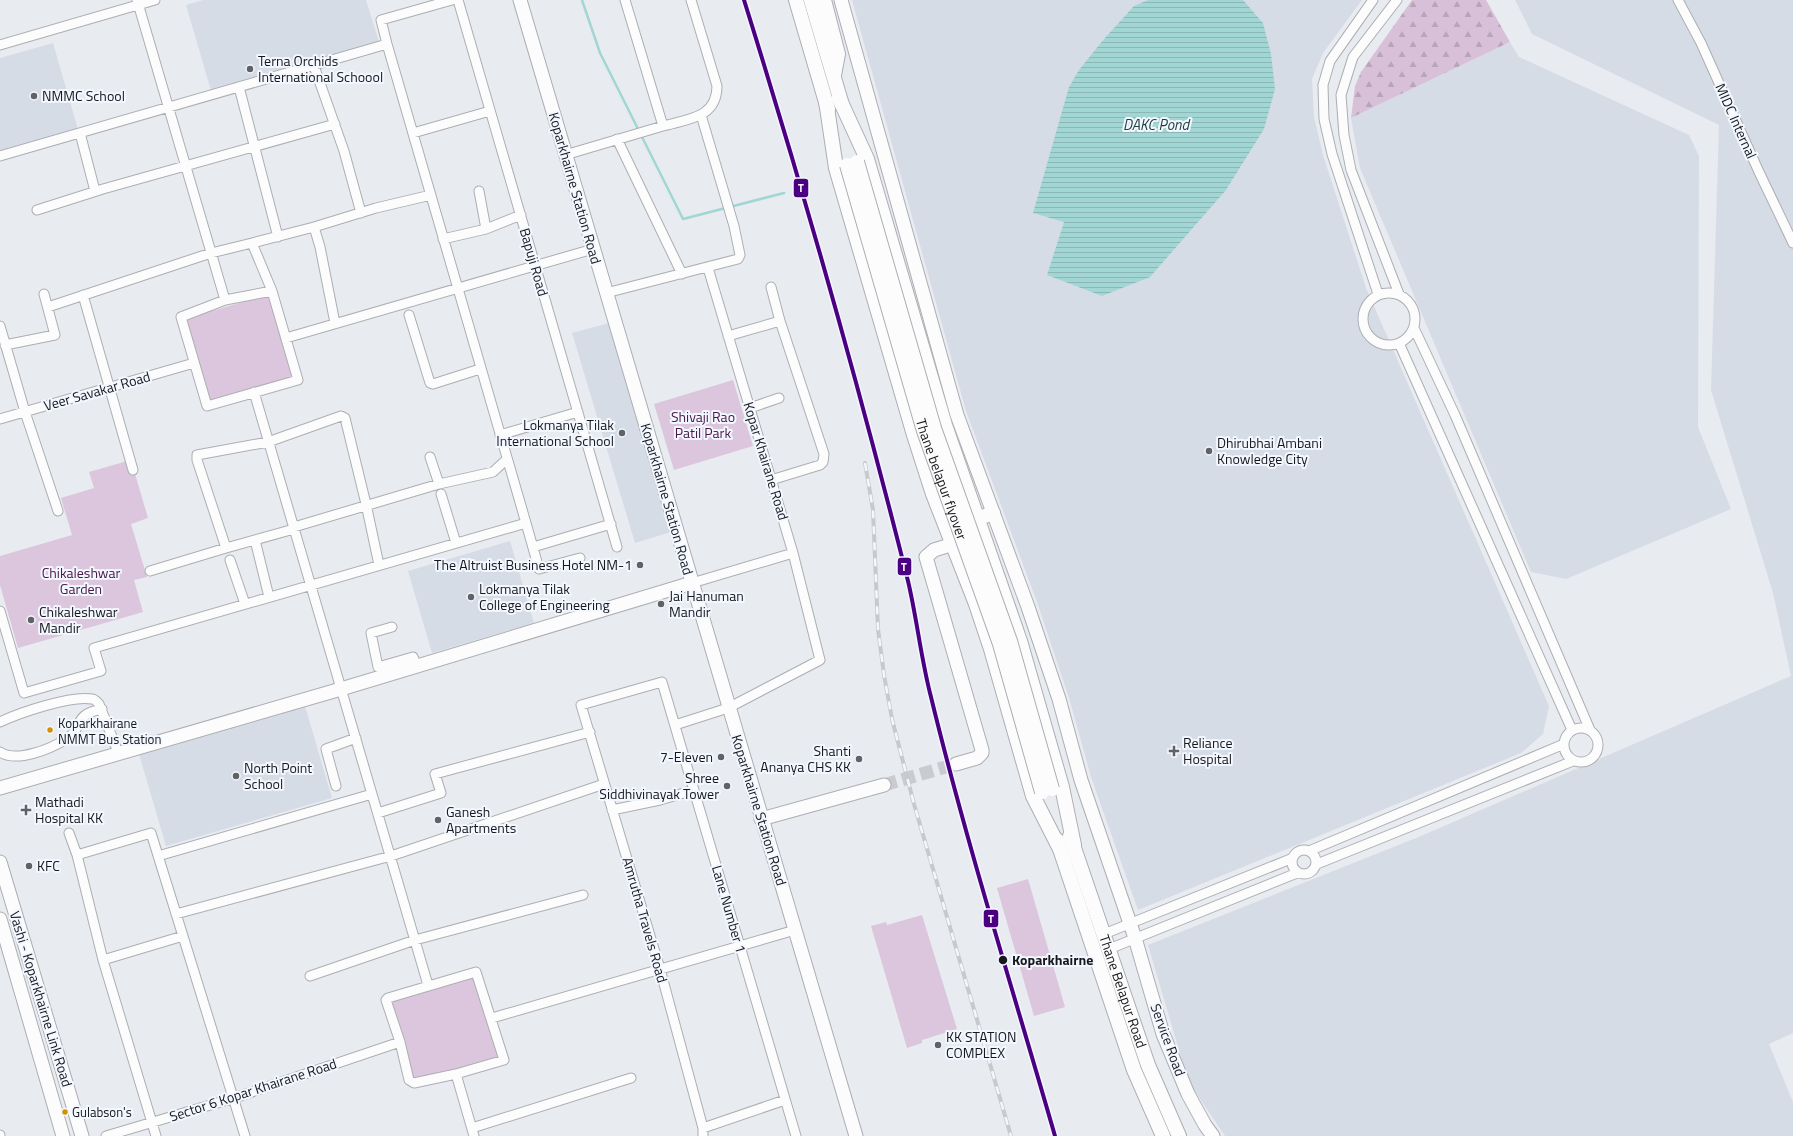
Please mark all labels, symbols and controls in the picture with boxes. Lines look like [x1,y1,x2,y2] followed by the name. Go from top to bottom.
[258,50,383,87] place label: Terna Orchids International Schoool
[245,64,255,74] marker: Terna Orchids International Schoool
[1711,80,1762,162] street label: MIDC Internal
[42,85,125,106] place label: NMMC School
[29,91,39,101] marker: NMMC School
[544,110,607,266] street label: Koparkhairne Station Road
[1123,113,1191,136] water label: DAKC Pond
[793,178,809,198] line badge: T
[798,180,804,196] text: T
[515,225,554,298] street label: Bapuji Road
[41,365,153,416] street label: Veer Savakar Road
[738,399,794,523] street label: Kopar Khairane Road
[671,406,735,443] park label: Shivaji Rao Patil Park
[496,414,614,451] place label: Lokmanya Tilak International School
[911,416,973,543] street label: Thane belapur flyover
[636,421,699,577] street label: Koparkhairne Station Road
[617,428,627,438] marker: Lokmanya Tilak International School
[1217,432,1322,469] place label: Dhirubhai Ambani Knowledge City
[1204,446,1214,456] marker: Dhirubhai Ambani Knowledge City
[434,554,632,575] place label: The Altruist Business Hotel NM-1
[897,557,912,576] line badge: T
[901,559,907,575] text: T
[635,560,645,570] marker: The Altruist Business Hotel NM-1
[42,562,120,599] park label: Chikaleshwar Garden
[479,578,610,615] place label: Lokmanya Tilak College of Engineering
[669,585,744,622] place label: Jai Hanuman Mandir
[466,592,476,602] marker: Lokmanya Tilak College of Engineering
[656,599,666,609] marker: Jai Hanuman Mandir
[39,601,118,638] place label: Chikaleshwar Mandir
[26,615,36,625] marker: Chikaleshwar Mandir
[58,713,161,749] place label: Koparkhairane NMMT Bus Station
[45,725,55,735] marker: Koparkhairane NMMT Bus Station
[727,732,792,888] street label: Koparkhairne Station Road
[1183,732,1233,769] place label: Reliance Hospital
[760,740,851,777] place label: Shanti Ananya CHS KK
[1168,745,1180,757] marker: Reliance Hospital
[660,746,713,767] place label: 7-Eleven
[716,752,726,762] marker: 7-Eleven
[854,754,864,764] marker: Shanti Ananya CHS KK
[244,757,312,794] place label: North Point School
[599,767,719,804] place label: Shree Siddhivinayak Tower
[231,771,241,781] marker: North Point School
[722,781,732,791] marker: Shree Siddhivinayak Tower
[35,791,103,828] place label: Mathadi Hospital KK
[446,801,516,838] place label: Ganesh Apartments
[20,804,32,816] marker: Mathadi Hospital KK
[433,815,443,825] marker: Ganesh Apartments
[37,855,60,876] place label: KFC
[618,855,673,985] street label: Amrutha Travels Road
[24,861,34,871] marker: KFC
[707,863,752,955] street label: Lane Number 1
[5,908,78,1089] street label: Vashi - Koparkhairne Link Road
[983,909,999,928] line badge: T
[988,911,994,927] text: T
[1094,932,1152,1051] street label: Thane Belapur Road
[1012,949,1093,970] place label: Koparkhairne
[997,954,1009,966] marker: Koparkhairne
[1146,1001,1191,1079] street label: Service Road
[946,1026,1017,1063] place label: KK STATION COMPLEX
[933,1040,943,1050] marker: KK STATION COMPLEX
[166,1053,339,1127] street label: Sector 6 Kopar Khairane Road
[72,1102,132,1122] place label: Gulabson's
[60,1107,70,1117] marker: Gulabson's

